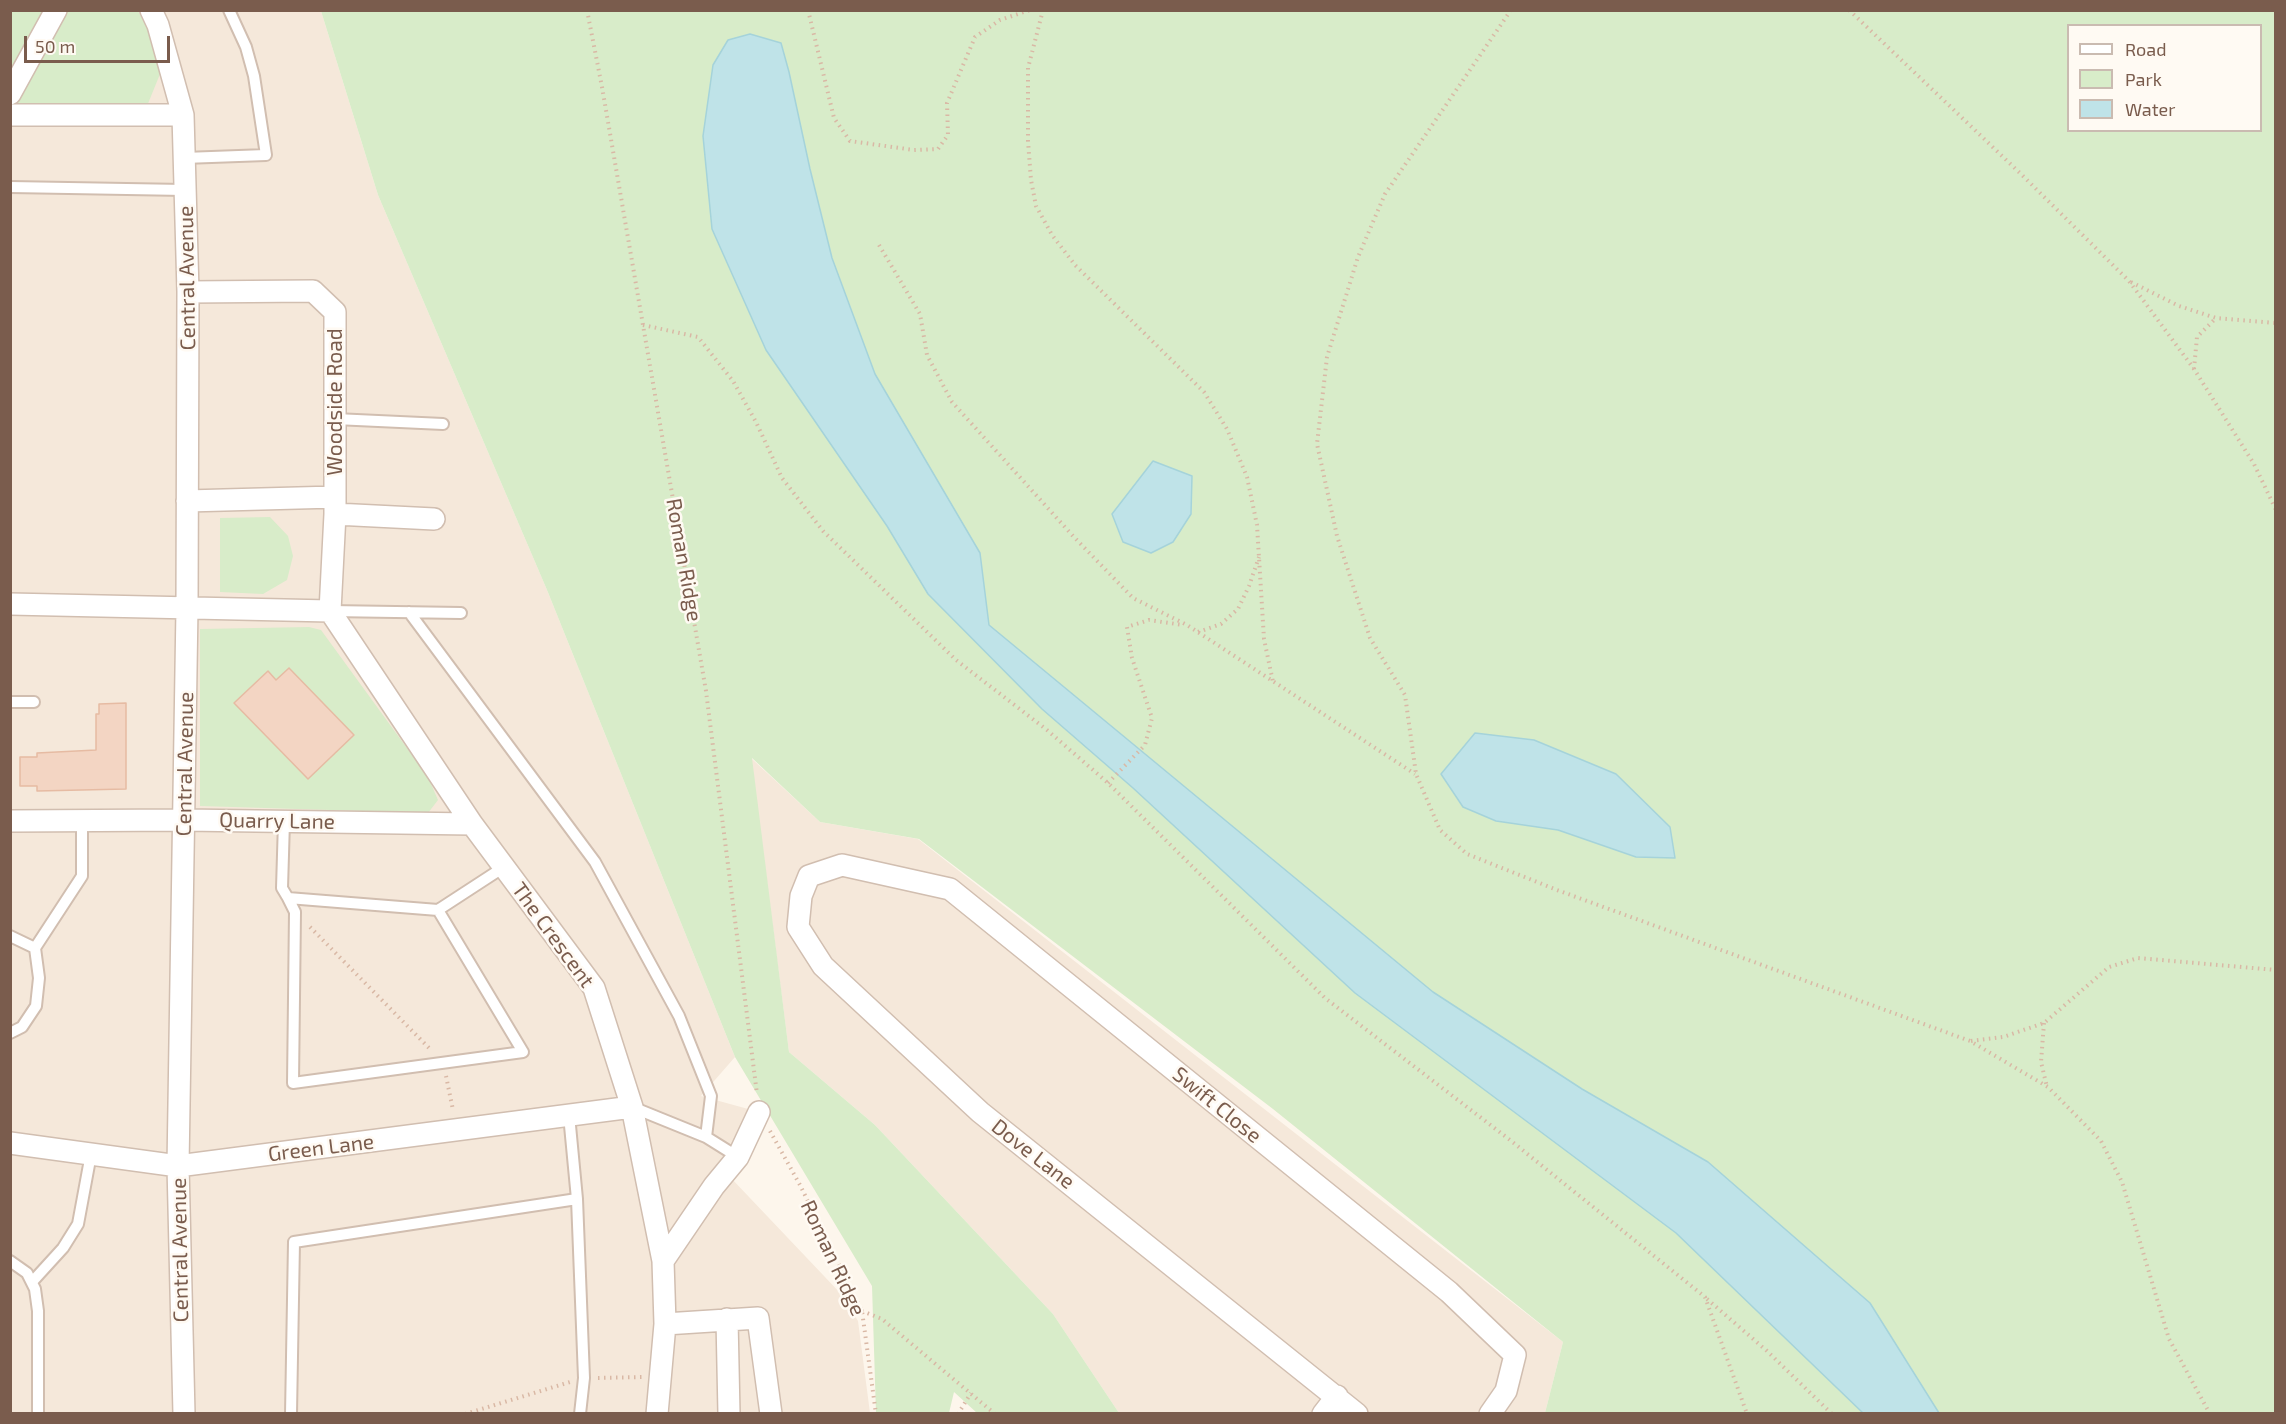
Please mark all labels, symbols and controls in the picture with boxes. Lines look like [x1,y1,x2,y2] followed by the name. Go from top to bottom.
[27,24,172,62] scale bar
[2067,24,2262,132] legend
[35,35,75,57] text: 50 m
[2125,38,2166,60] text: Road
[2125,68,2162,90] text: Park
[2125,98,2175,120] text: Water
[173,205,201,351] street label: Central Avenue
[322,328,348,476] street label: Woodside Road
[661,496,707,624] street label: Roman Ridge
[171,691,199,837] street label: Central Avenue
[219,807,335,835] street label: Quarry Lane
[506,877,600,993] street label: The Crescent
[1168,1062,1266,1148] street label: Swift Close
[986,1114,1080,1194] street label: Dove Lane
[267,1129,375,1167] street label: Green Lane
[166,1177,194,1323] street label: Central Avenue
[795,1196,871,1320] street label: Roman Ridge

